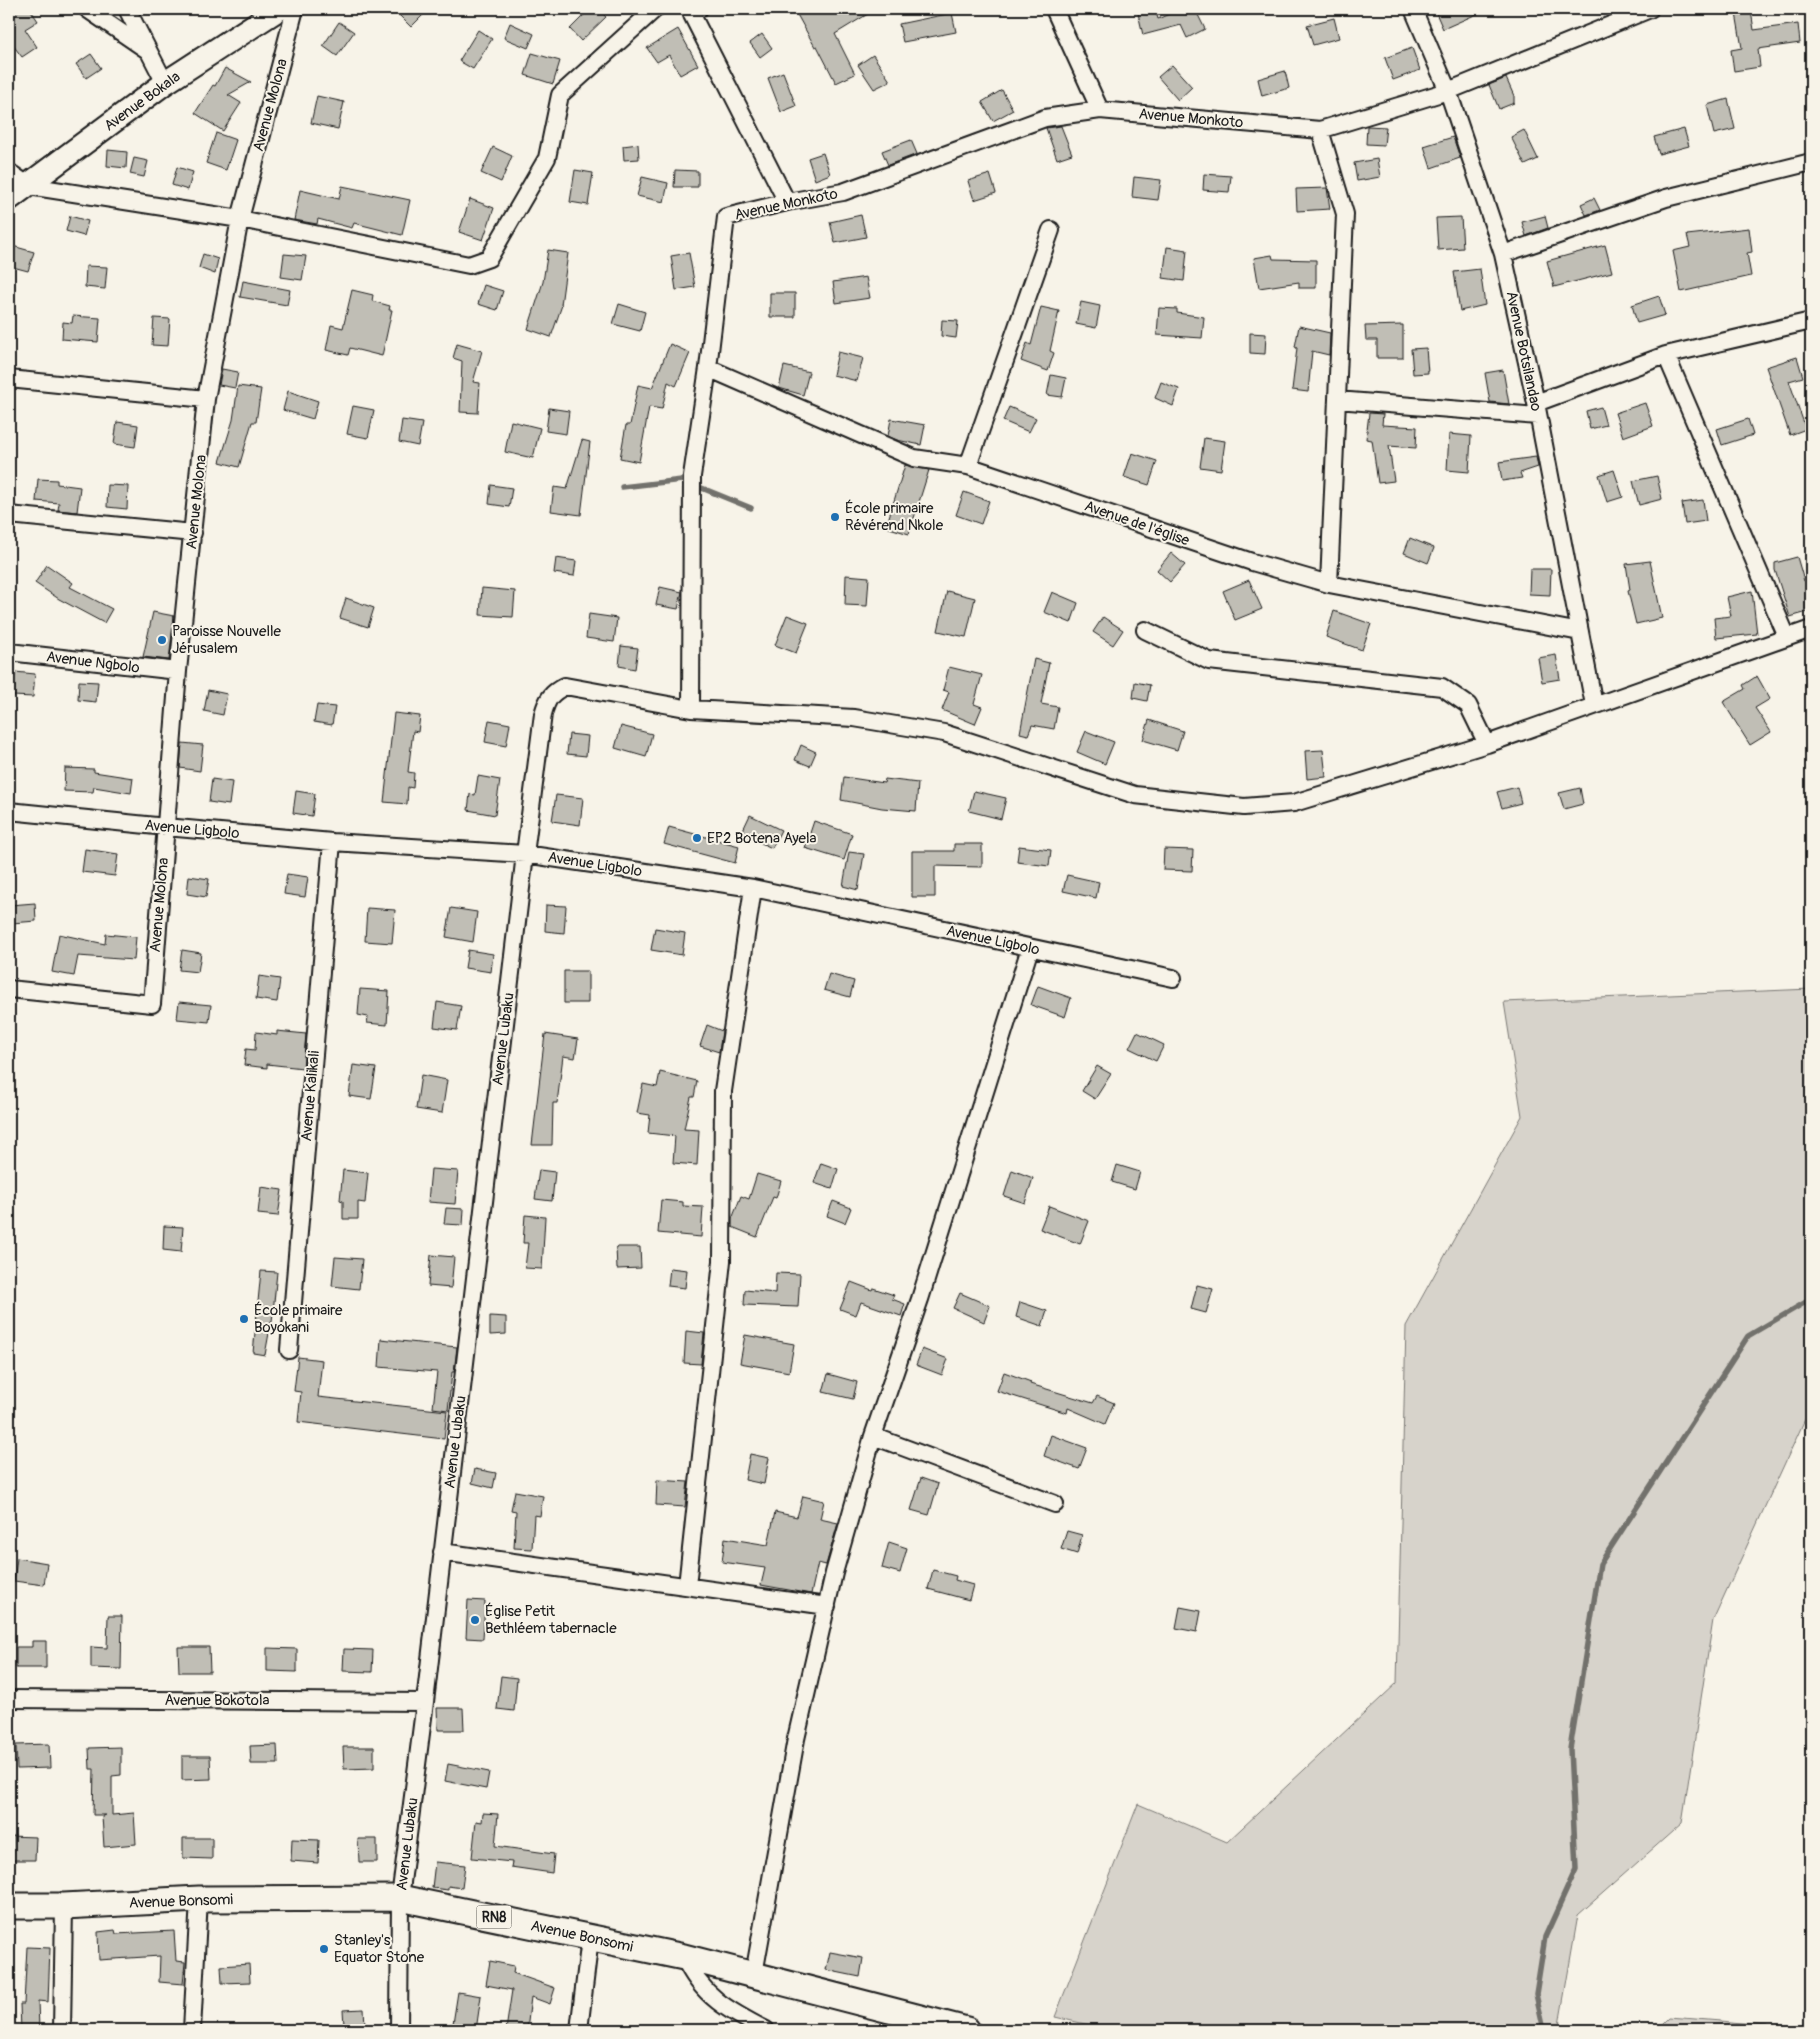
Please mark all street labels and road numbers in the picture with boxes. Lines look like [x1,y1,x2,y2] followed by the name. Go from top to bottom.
[249,57,292,154] street label: Avenue Molona
[100,67,184,135] street label: Avenue Bokala
[1138,104,1244,133] street label: Avenue Monkoto
[733,184,839,225] street label: Avenue Monkoto
[1502,289,1546,413] street label: Avenue Botsilandao
[182,454,211,550] street label: Avenue Molona
[1082,497,1192,551] street label: Avenue de l'église
[45,647,141,678] street label: Avenue Ngbolo
[144,816,240,843] street label: Avenue Ligbolo
[546,848,643,881] street label: Avenue Ligbolo
[146,857,173,953] street label: Avenue Molona
[944,921,1041,960] street label: Avenue Ligbolo
[488,991,519,1087] street label: Avenue Lubaku
[297,1050,324,1142] street label: Avenue Kalikali
[440,1394,471,1490] street label: Avenue Lubaku
[165,1691,269,1710] street label: Avenue Bokotola
[392,1796,423,1892] street label: Avenue Lubaku
[129,1890,234,1913] street label: Avenue Bonsomi
[476,1905,512,1928] road number: RN8
[529,1916,635,1957] street label: Avenue Bonsomi

